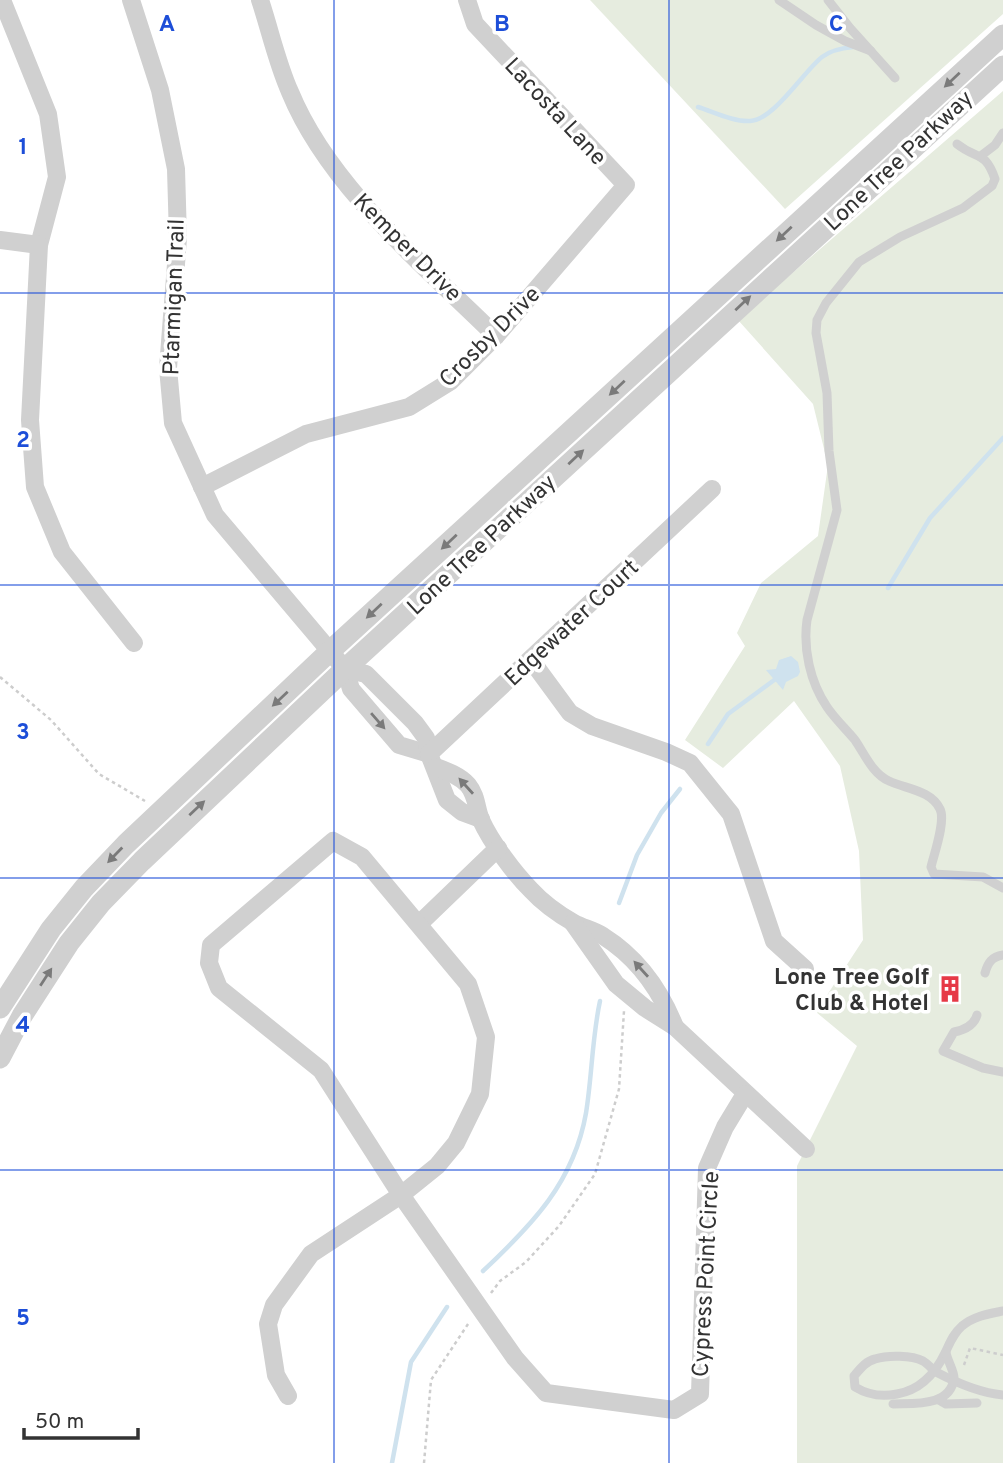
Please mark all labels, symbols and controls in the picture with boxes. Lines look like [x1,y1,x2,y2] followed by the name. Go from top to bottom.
[159,11,175,40] text: A
[494,11,510,40] text: B
[829,11,843,40] text: C
[497,53,612,173] street label: Lacosta Lane
[943,72,961,88] one-way arrow
[819,85,980,238] street label: Lone Tree Parkway
[18,134,28,163] text: 1
[346,188,467,309] street label: Kemper Drive
[158,218,193,376] street label: Ptarmigan Trail
[775,226,793,242] one-way arrow
[434,281,548,395] street label: Crosby Drive
[734,295,752,311] one-way arrow
[609,379,626,395] one-way arrow
[16,427,30,456] text: 2
[567,449,585,465] one-way arrow
[402,469,563,622] street label: Lone Tree Parkway
[441,533,458,549] one-way arrow
[499,554,646,693] street label: Edgewater Court
[366,602,383,618] one-way arrow
[272,690,289,706] one-way arrow
[370,712,386,730] one-way arrow
[16,719,30,748] text: 3
[458,777,474,795] one-way arrow
[188,801,205,817] one-way arrow
[106,847,123,864] one-way arrow
[633,960,649,978] one-way arrow
[774,964,929,1019] place label: Lone Tree Golf Club & Hotel
[39,968,52,987] one-way arrow
[935,974,965,1004] building icon: Lone Tree Golf Club & Hotel
[16,1012,30,1041] text: 4
[688,1170,727,1378] street label: Cypress Point Circle
[16,1305,30,1334] text: 5
[24,1396,138,1440] scale bar
[35,1409,84,1436] text: 50 m

